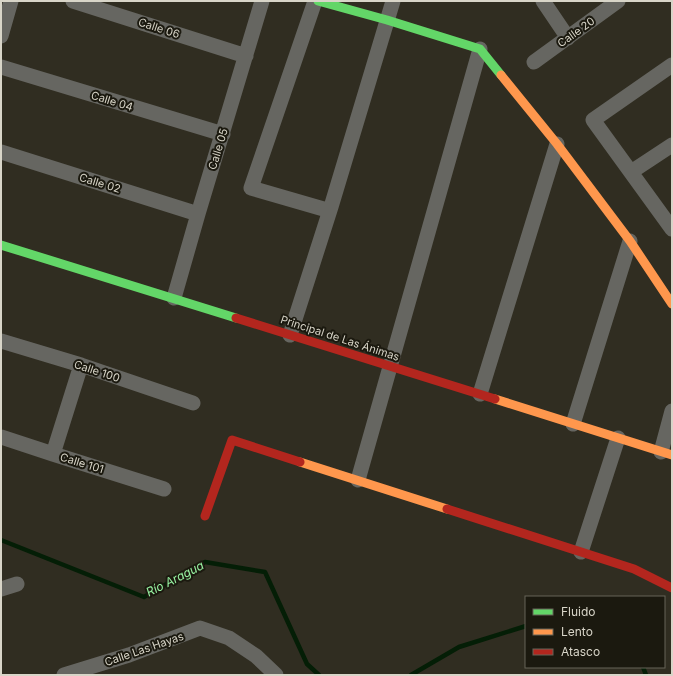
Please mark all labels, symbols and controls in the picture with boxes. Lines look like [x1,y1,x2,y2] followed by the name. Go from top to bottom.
[555,14,597,50] street label: Calle 20
[136,15,182,41] street label: Calle 06
[89,88,135,114] street label: Calle 04
[205,126,231,171] street label: Calle 05
[78,170,122,196] street label: Calle 02
[279,312,401,364] street label: Principal de Las Ánimas
[72,357,122,385] street label: Calle 100
[58,450,106,476] street label: Calle 101
[143,558,206,600] water label: Río Aragua
[525,596,665,668] legend
[561,604,596,619] text: Fluido
[561,624,593,639] text: Lento
[103,629,186,669] street label: Calle Las Hayas
[561,644,600,659] text: Atasco

